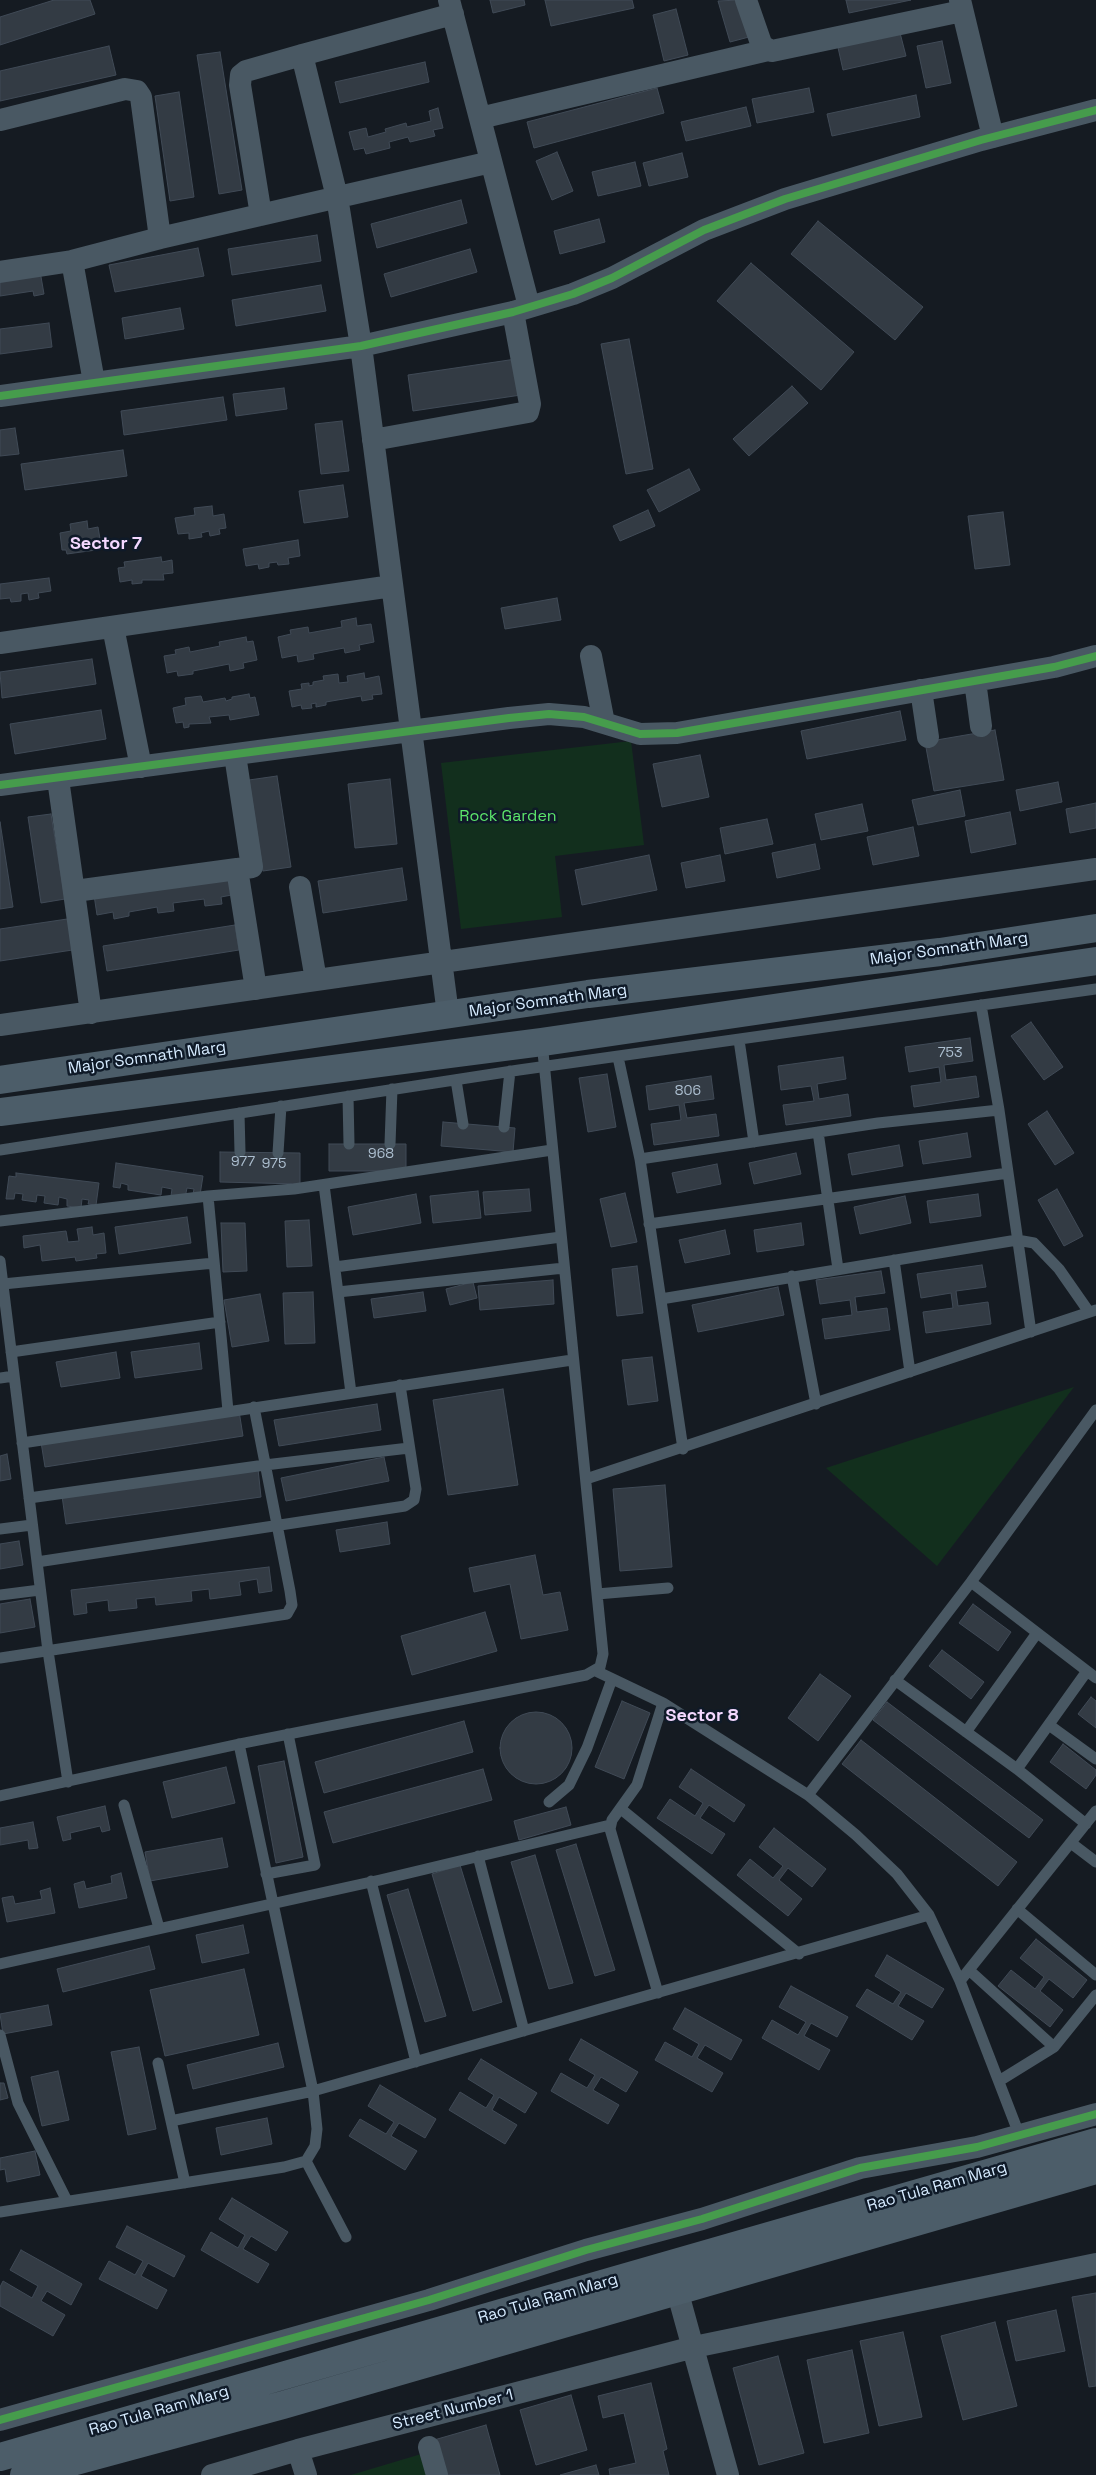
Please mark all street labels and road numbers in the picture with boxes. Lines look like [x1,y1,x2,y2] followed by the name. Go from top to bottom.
[869,928,1029,970] street label: Major Somnath Marg
[468,980,628,1022] street label: Major Somnath Marg
[67,1037,227,1079] street label: Major Somnath Marg
[865,2158,1009,2216] street label: Rao Tula Ram Marg
[476,2270,620,2328] street label: Rao Tula Ram Marg
[87,2382,231,2440] street label: Rao Tula Ram Marg
[391,2386,515,2434] street label: Street Number 1

